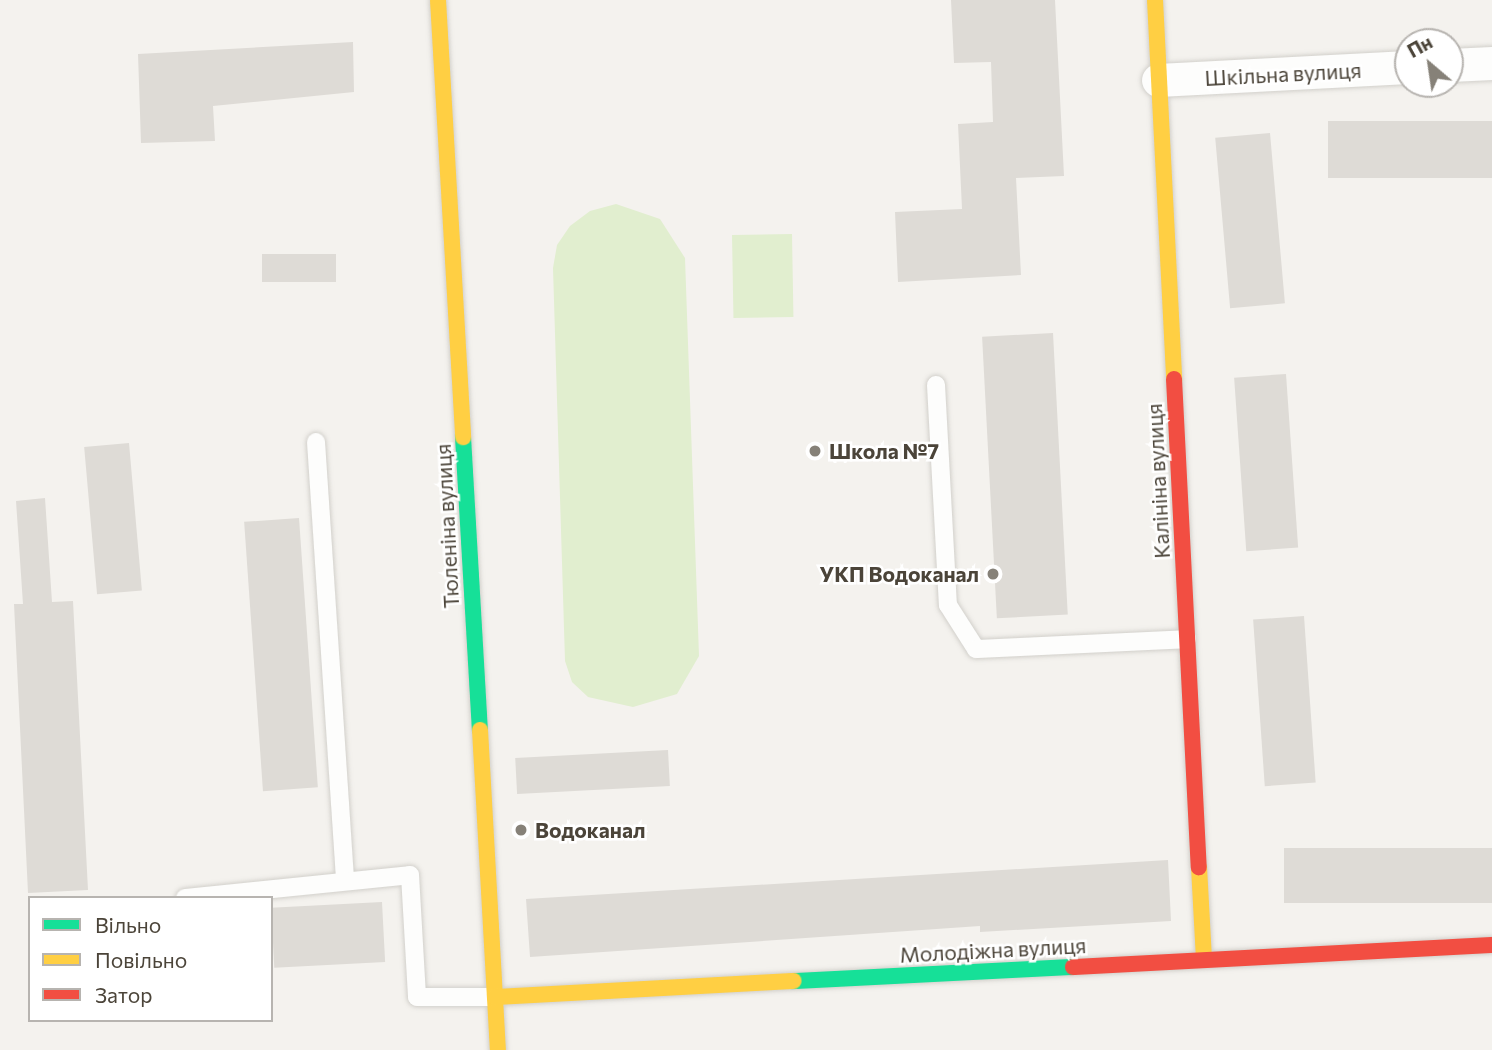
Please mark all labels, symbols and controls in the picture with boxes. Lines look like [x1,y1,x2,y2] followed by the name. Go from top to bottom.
[1394,28,1464,98] north arrow
[1403,30,1436,62] text: Пн
[1204,57,1362,91] street label: Шкільна вулиця
[1141,403,1175,559] street label: Калініна вулиця
[829,438,939,464] place label: Школа №7
[430,443,464,609] street label: Тюленіна вулиця
[807,443,823,459] marker: Школа №7
[820,561,979,587] place label: УКП Водоканал
[985,566,1001,582] marker: УКП Водоканал
[535,817,645,843] place label: Водоканал
[513,822,529,838] marker: Водоканал
[28,896,273,1022] legend
[95,912,161,937] text: Вільно
[899,933,1087,967] street label: Молодіжна вулиця
[95,947,187,972] text: Повільно
[95,982,152,1007] text: Затор

